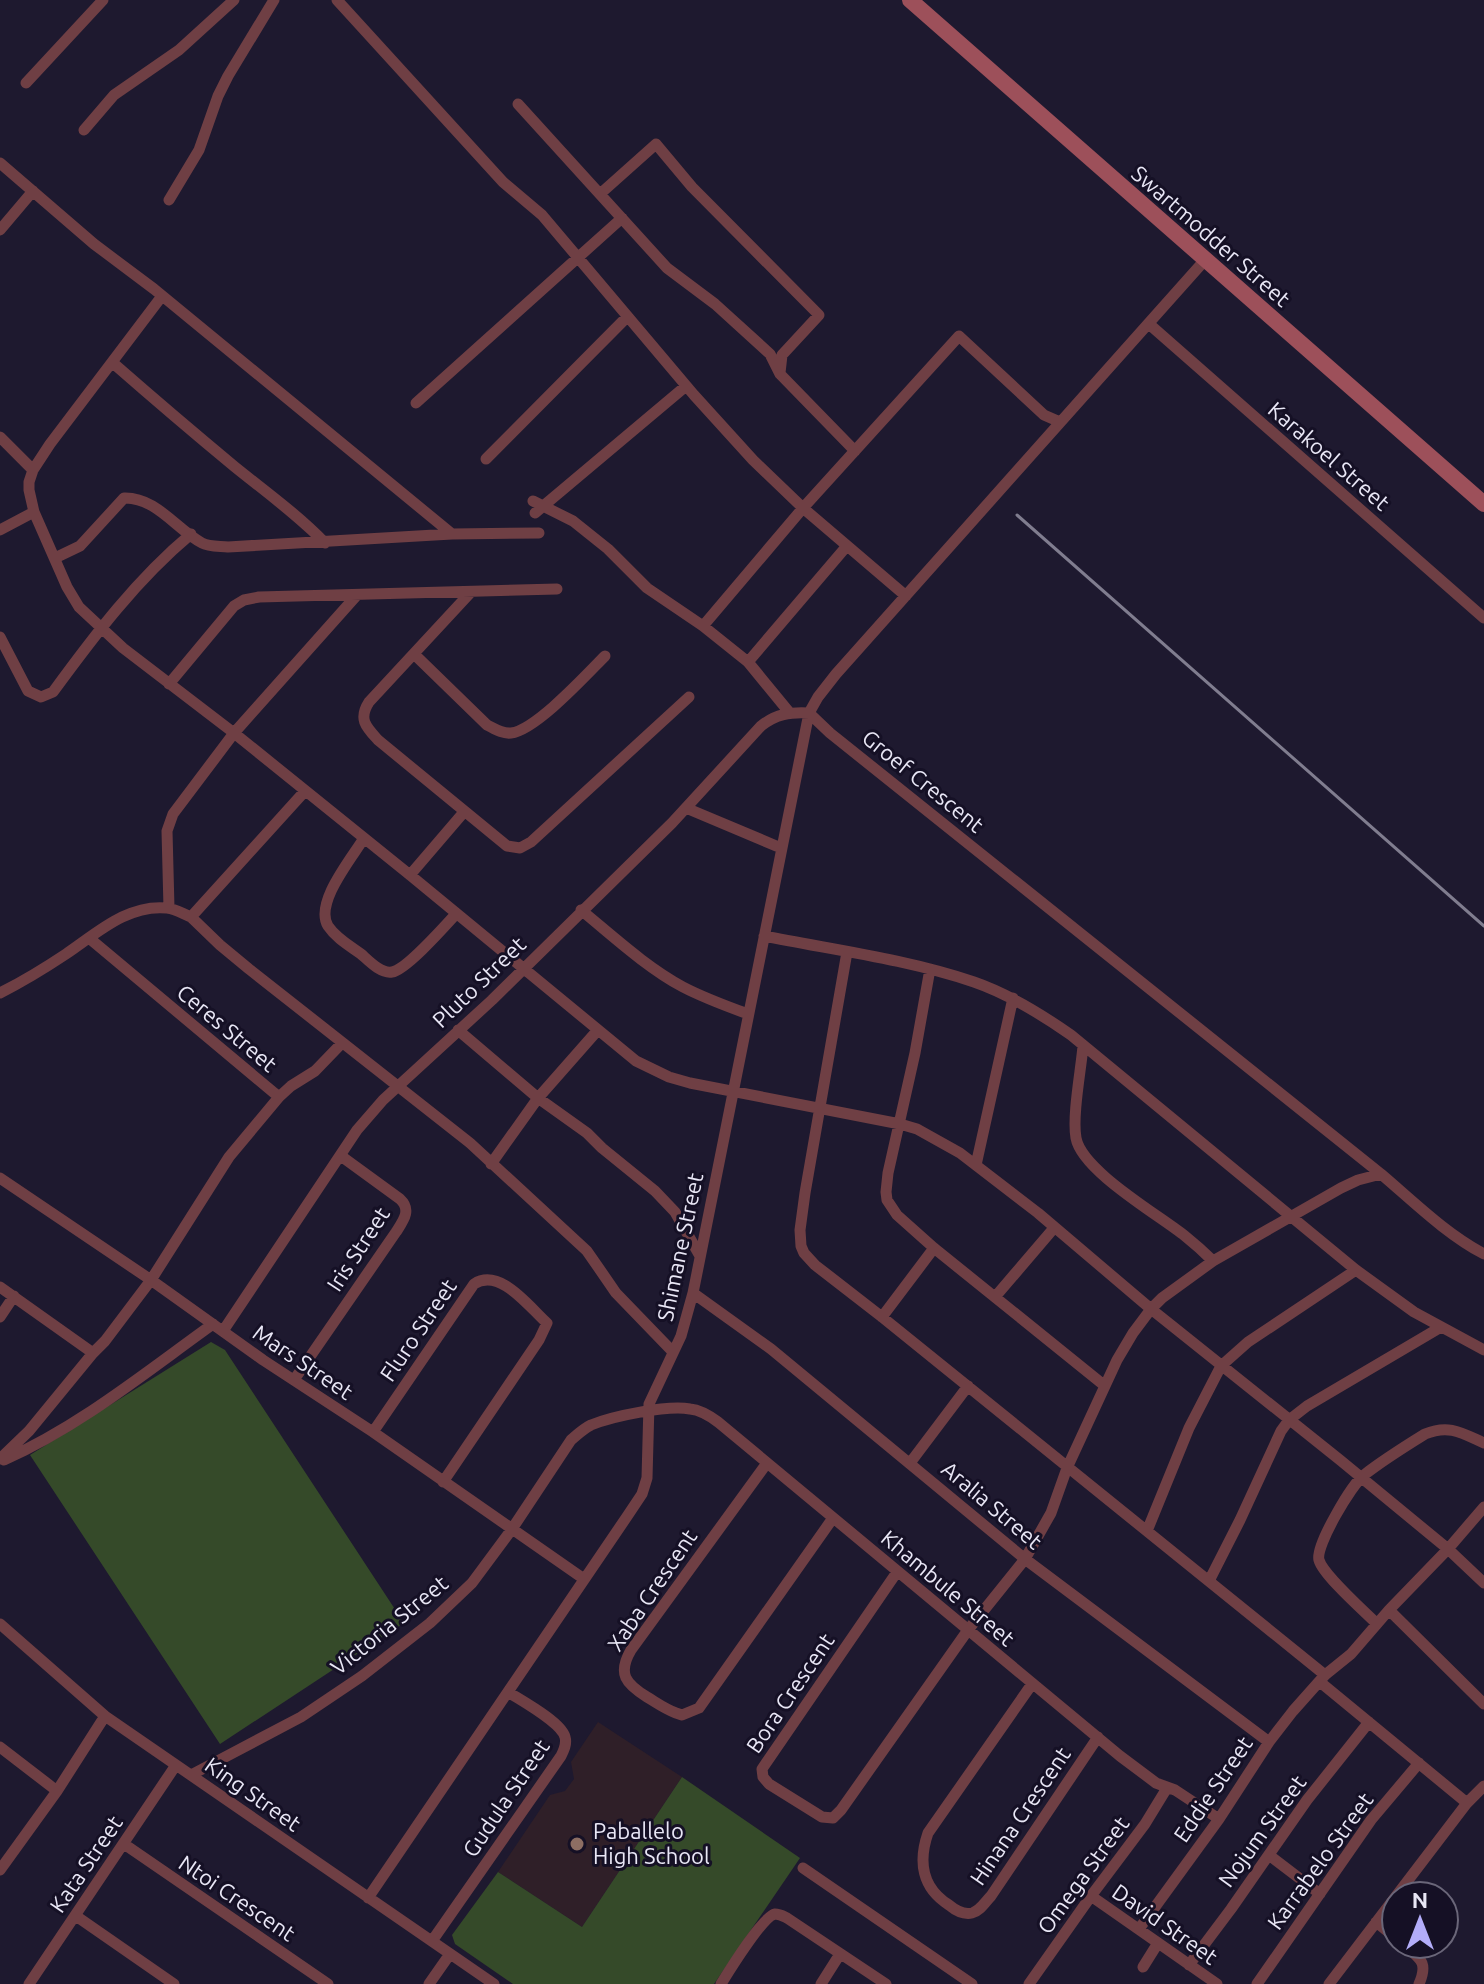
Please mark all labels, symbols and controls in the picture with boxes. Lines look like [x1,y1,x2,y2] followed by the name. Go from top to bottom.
[1127,160,1296,311] street label: Swartmodder Street
[1264,396,1395,515] street label: Karakoel Street
[858,724,989,837] street label: Groef Crescent
[427,931,531,1032] street label: Pluto Street
[173,979,282,1077] street label: Ceres Street
[652,1170,707,1323] street label: Shimane Street
[321,1202,394,1296] street label: Iris Street
[374,1274,461,1385] street label: Fluro Street
[249,1319,358,1404] street label: Mars Street
[937,1456,1048,1554] street label: Aralia Street
[602,1524,702,1655] street label: Xaba Crescent
[877,1525,1020,1651] street label: Khambule Street
[325,1570,452,1679] street label: Victoria Street
[740,1628,839,1757] street label: Bora Crescent
[1168,1731,1257,1846] street label: Eddie Street
[457,1734,554,1861] street label: Gudula Street
[964,1742,1075,1889] street label: Hinana Crescent
[201,1752,306,1836] street label: King Street
[1213,1770,1311,1891] street label: Nojum Street
[1262,1787,1378,1934] street label: Karrabelo Street
[44,1810,127,1917] street label: Kata Street
[1032,1811,1134,1938] street label: Omega Street
[593,1818,710,1868] place label: Paballelo High School
[568,1835,586,1853] marker: Paballelo High School
[175,1850,300,1946] street label: Ntoi Crescent
[1108,1878,1223,1969] street label: David Street
[1380,1880,1460,1960] north arrow
[1412,1887,1428,1912] text: N

